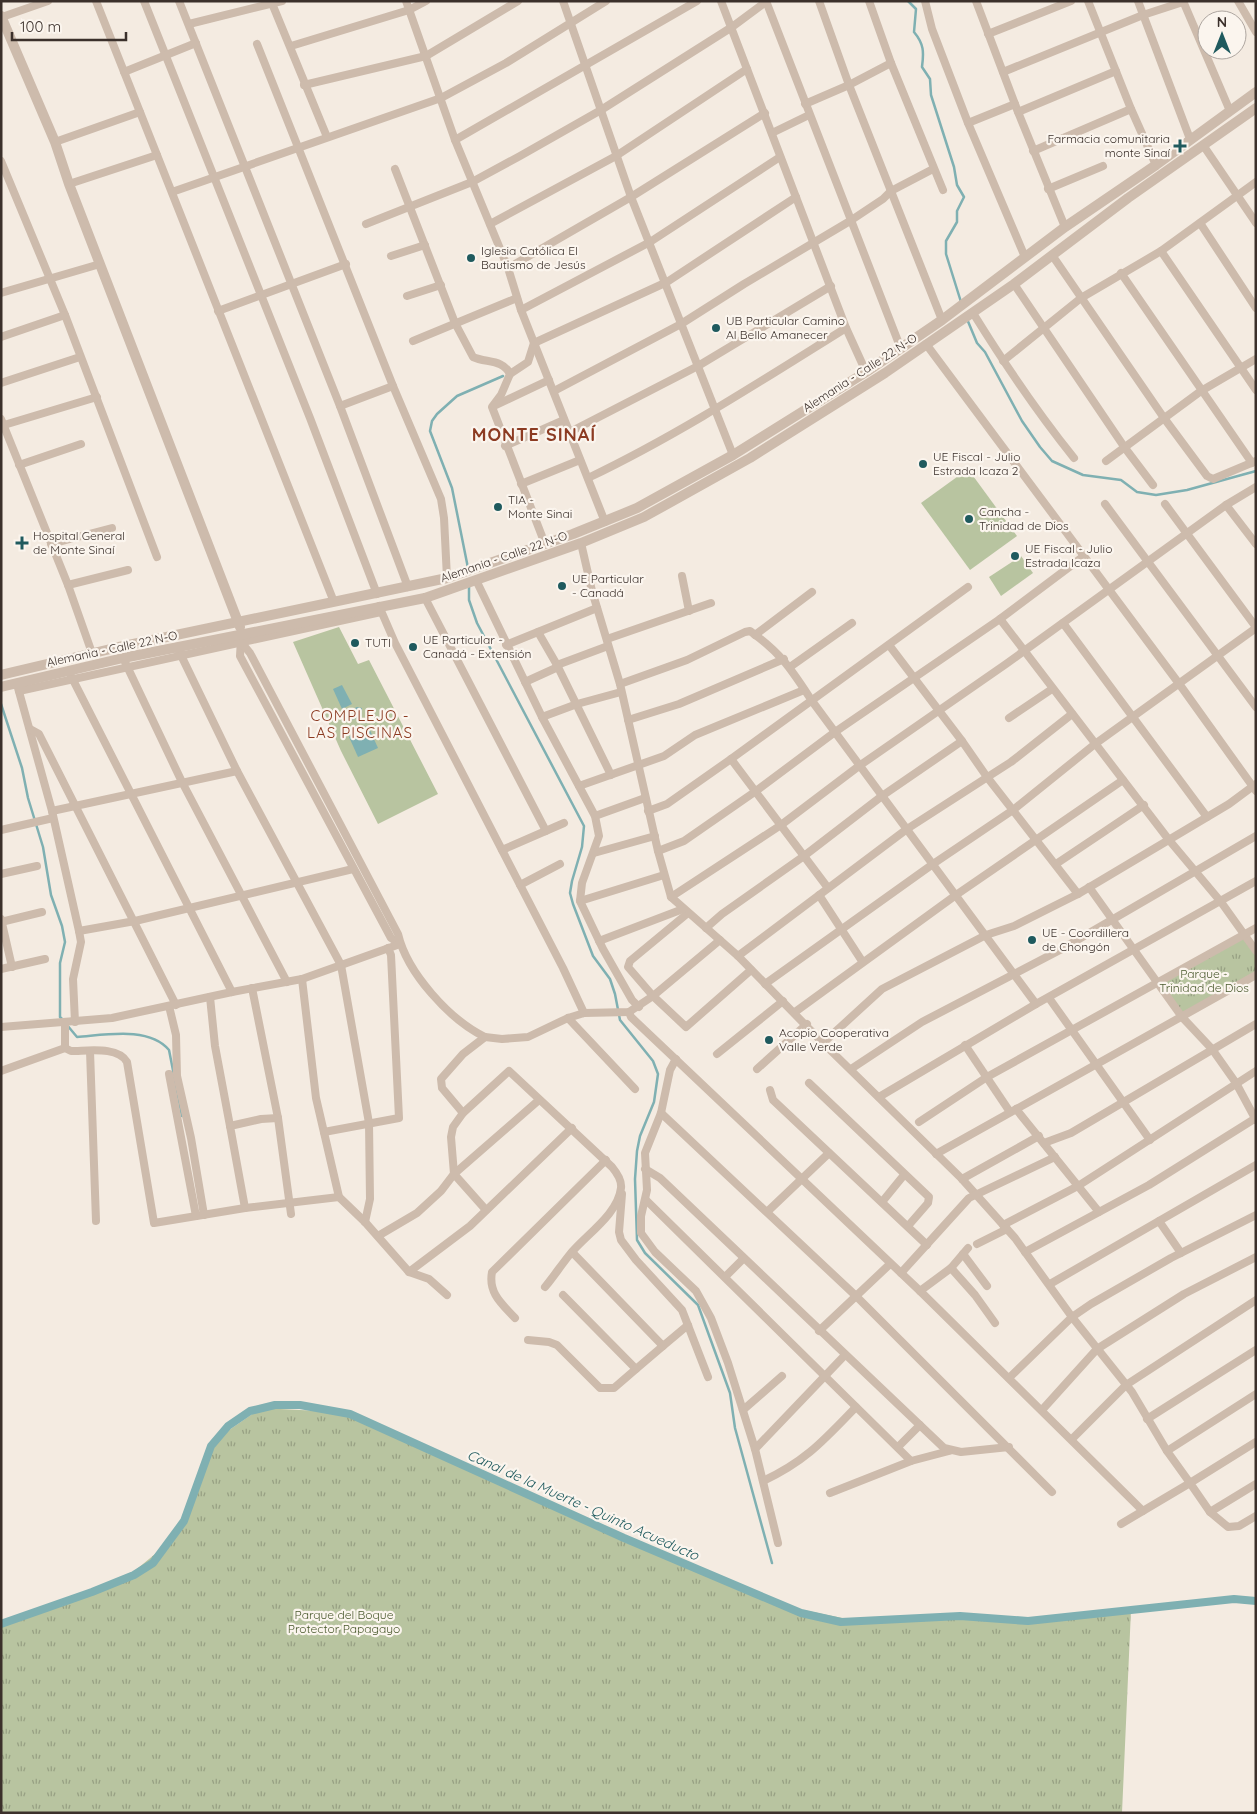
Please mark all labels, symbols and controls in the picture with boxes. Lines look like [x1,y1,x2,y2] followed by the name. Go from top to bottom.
[12,10,126,42] scale bar
[1197,10,1247,60] north arrow
[1217,13,1227,31] text: N
[20,17,61,36] text: 100 m
[1047,131,1170,160] place label: Farmacia comunitaria monte Sinaí
[1174,140,1186,152] marker: Farmacia comunitaria monte Sinaí
[481,243,586,272] place label: Iglesia Católica El Bautismo de Jesús
[465,252,477,264] marker: Iglesia Católica El Bautismo de Jesús
[726,313,845,342] place label: UB Particular Camino Al Bello Amanecer
[710,322,722,334] marker: UB Particular Camino Al Bello Amanecer
[800,330,920,415] street label: Alemania - Calle 22 N-O
[472,423,596,446] district label: MONTE SINAÍ
[933,449,1020,478] place label: UE Fiscal - Julio Estrada Icaza 2
[917,458,929,470] marker: UE Fiscal - Julio Estrada Icaza 2
[508,492,572,521] place label: TIA - Monte Sinai
[492,501,504,513] marker: TIA - Monte Sinai
[979,504,1069,533] place label: Cancha - Trinidad de Dios
[963,513,975,525] marker: Cancha - Trinidad de Dios
[33,528,125,557] place label: Hospital General de Monte Sinaí
[438,528,569,585] street label: Alemania - Calle 22 N-O
[15,536,29,550] marker: Hospital General de Monte Sinaí
[1025,541,1112,570] place label: UE Fiscal - Julio Estrada Icaza
[1009,550,1021,562] marker: UE Fiscal - Julio Estrada Icaza
[572,571,644,600] place label: UE Particular - Canadá
[556,580,568,592] marker: UE Particular - Canadá
[45,627,179,670] street label: Alemania - Calle 22 N-O
[423,632,531,661] place label: UE Particular - Canadá - Extensión
[365,635,391,650] place label: TUTI
[349,637,361,649] marker: TUTI
[407,641,419,653] marker: UE Particular - Canadá - Extensión
[307,706,413,742] district label: COMPLEJO - LAS PISCINAS
[1042,925,1129,954] place label: UE - Coordillera de Chongón
[1026,934,1038,946] marker: UE - Coordillera de Chongón
[1159,966,1249,995] park label: Parque - Trinidad de Dios
[779,1025,889,1054] place label: Acopio Cooperativa Valle Verde
[763,1034,775,1046] marker: Acopio Cooperativa Valle Verde
[464,1446,702,1565] water label: Canal de la Muerte - Quinto Acueducto
[288,1607,400,1636] park label: Parque del Boque Protector Papagayo

